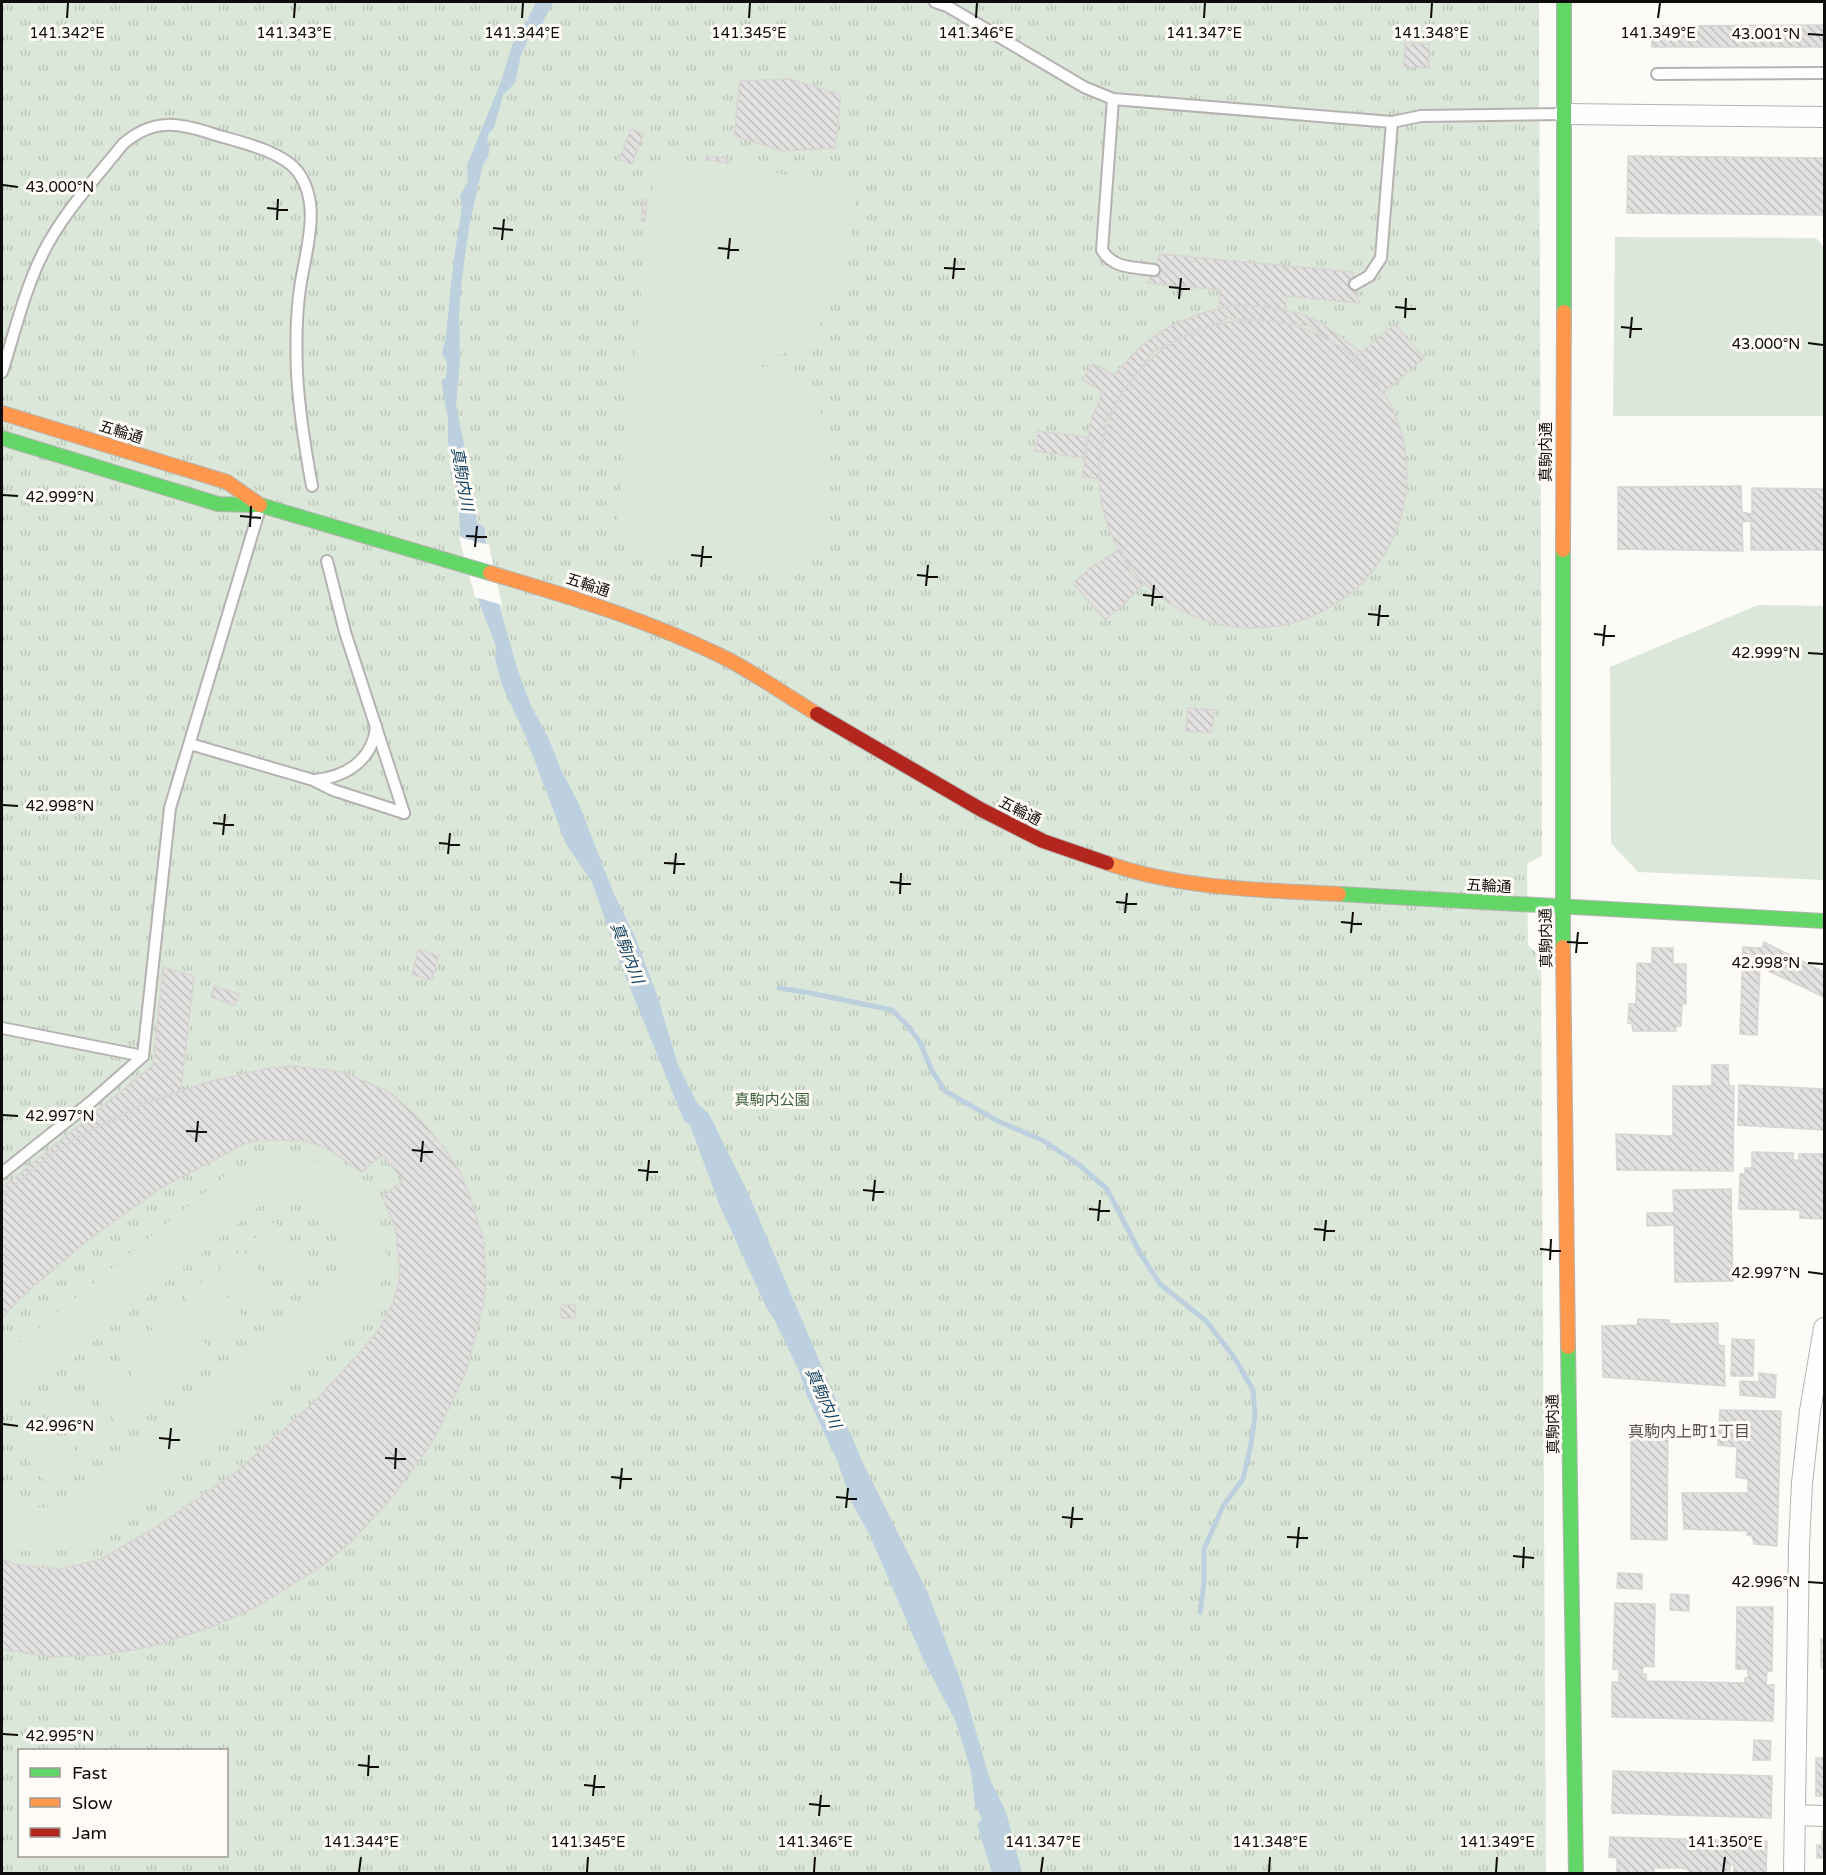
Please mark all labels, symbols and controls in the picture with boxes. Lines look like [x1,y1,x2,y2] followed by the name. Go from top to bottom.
[29,24,105,42] text: 141.342°E
[256,24,332,42] text: 141.343°E
[484,24,560,42] text: 141.344°E
[711,24,787,42] text: 141.345°E
[938,24,1014,42] text: 141.346°E
[1166,24,1242,42] text: 141.347°E
[1393,24,1469,42] text: 141.348°E
[1620,24,1696,42] text: 141.349°E
[1732,25,1800,43] text: 43.001°N
[26,178,94,196] text: 43.000°N
[1732,335,1800,353] text: 43.000°N
[97,417,145,447] street label: 五輪通
[1537,422,1555,482] street label: 真駒内通
[447,446,478,514] water label: 真駒内川
[26,488,94,506] text: 42.999°N
[564,569,612,601] street label: 五輪通
[1732,644,1800,662] text: 42.999°N
[996,793,1044,829] street label: 五輪通
[26,797,94,815] text: 42.998°N
[1466,876,1512,896] street label: 五輪通
[1536,908,1556,968] street label: 真駒内通
[606,920,649,988] water label: 真駒内川
[1732,954,1800,972] text: 42.998°N
[734,1091,810,1109] park label: 真駒内公園
[25,1107,95,1125] text: 42.997°N
[1731,1264,1801,1282] text: 42.997°N
[801,1365,846,1433] water label: 真駒内川
[1543,1394,1563,1454] street label: 真駒内通
[26,1417,94,1435] text: 42.996°N
[1628,1422,1750,1442] district label: 真駒内上町1丁目
[1732,1573,1800,1591] text: 42.996°N
[26,1727,94,1745] text: 42.995°N
[18,1749,228,1857] legend
[72,1762,107,1784] text: Fast
[72,1792,113,1814] text: Slow
[72,1822,107,1844] text: Jam
[323,1833,399,1851] text: 141.344°E
[550,1833,626,1851] text: 141.345°E
[777,1833,853,1851] text: 141.346°E
[1005,1833,1081,1851] text: 141.347°E
[1232,1833,1308,1851] text: 141.348°E
[1459,1833,1535,1851] text: 141.349°E
[1687,1833,1763,1851] text: 141.350°E

